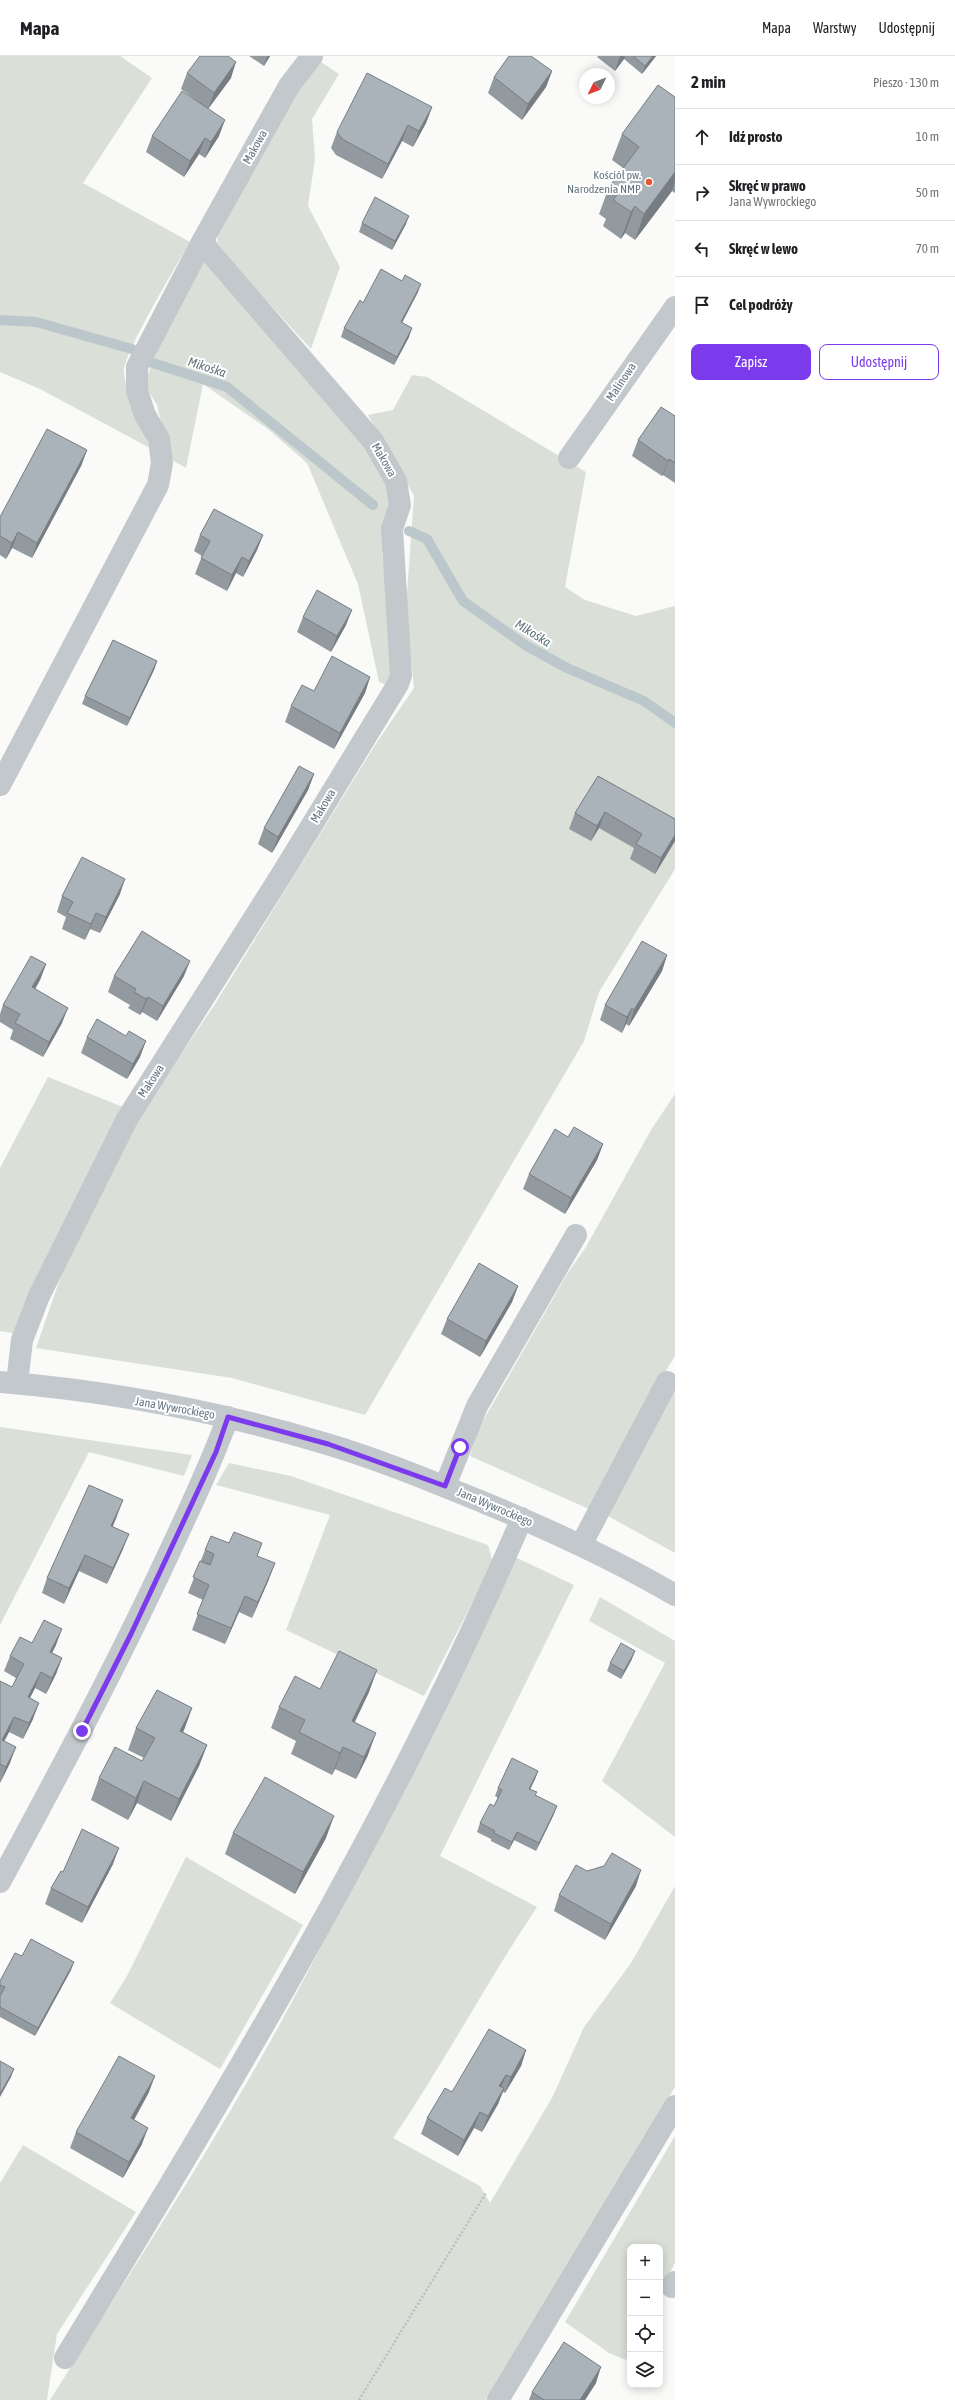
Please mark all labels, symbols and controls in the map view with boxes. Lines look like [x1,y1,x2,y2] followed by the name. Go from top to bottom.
[20,17,59,39] text: Mapa
[762,20,791,36] text: Mapa
[813,20,856,36] text: Warstwy
[878,20,935,36] text: Udostępnij
[579,68,615,104] north arrow
[691,72,726,92] text: 2 min
[873,75,939,90] text: Pieszo · 130 m
[691,126,713,148] icon: ahead
[240,128,270,166] street label: Makowa
[729,128,783,145] text: Idź prosto
[916,129,939,144] text: 10 m
[567,168,641,196] place label: Kościół pw. Narodzenia NMP
[644,177,654,187] marker: Kościół pw. Narodzenia NMP
[729,177,806,194] text: Skręć w prawo
[691,182,713,204] icon: right
[916,185,939,200] text: 50 m
[729,194,816,209] text: Jana Wywrockiego
[691,238,713,260] icon: left
[729,240,798,257] text: Skręć w lewo
[916,241,939,256] text: 70 m
[691,294,713,316] icon: arrive
[729,296,793,313] text: Cel podróży
[691,344,811,380] button: Zapisz
[819,344,939,380] button: Udostępnij
[186,354,228,380] water label: Mikośka
[603,360,639,404] street label: Malinowa
[369,441,399,479] street label: Makowa
[512,616,554,650] water label: Mikośka
[308,787,338,825] street label: Makowa
[135,1062,167,1100] street label: Makowa
[134,1394,216,1422] street label: Jana Wywrockiego
[451,1438,469,1456] route start
[455,1485,535,1529] street label: Jana Wywrockiego
[73,1722,91,1740] route end
[627,2244,663,2388] map controls
[627,2244,663,2280] button: +
[627,2280,663,2316] button: −
[627,2316,663,2352] button: locate
[627,2352,663,2388] button: layers

